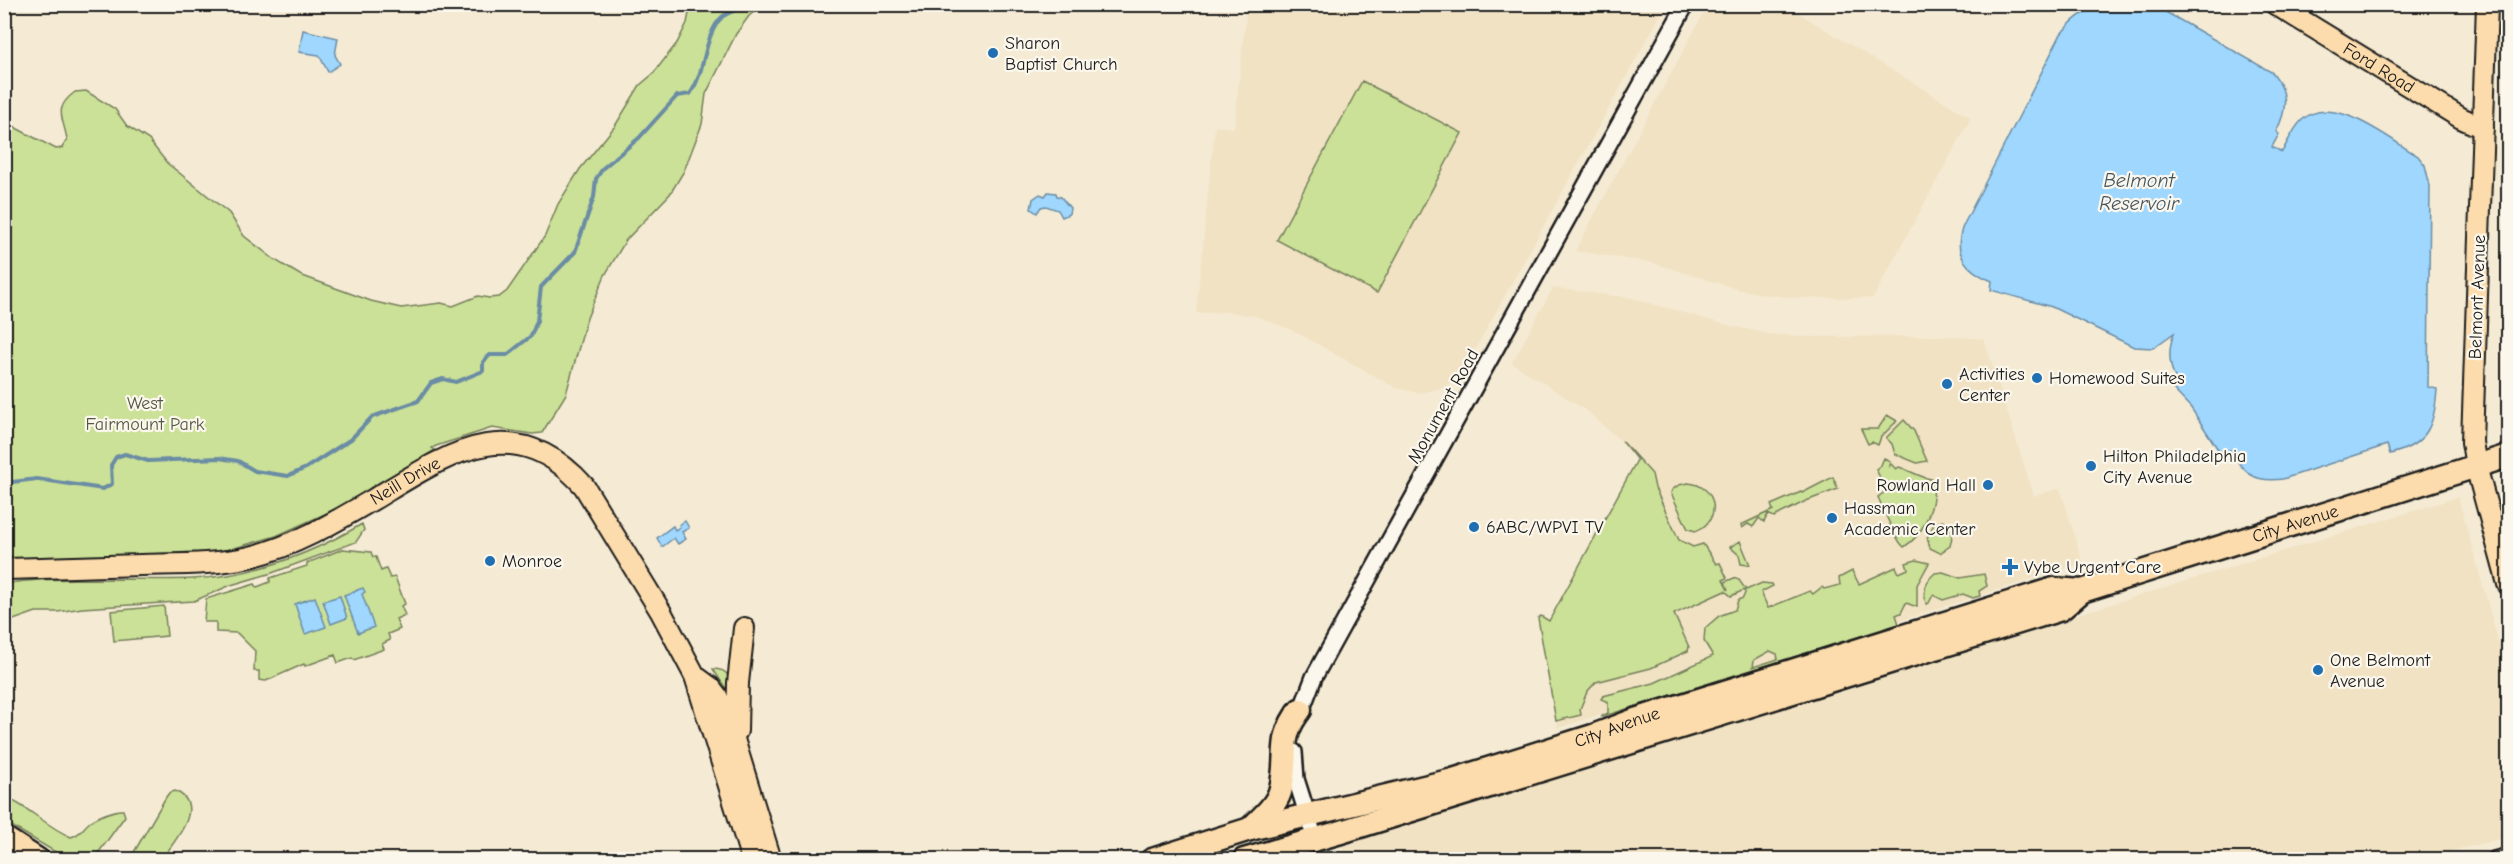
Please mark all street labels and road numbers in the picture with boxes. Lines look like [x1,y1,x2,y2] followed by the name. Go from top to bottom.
[2339,38,2418,98] street label: Ford Road
[2465,234,2490,360] street label: Belmont Avenue
[1403,345,1484,467] street label: Monument Road
[366,453,444,510] street label: Neill Drive
[2250,500,2341,547] street label: City Avenue
[1572,703,1662,752] street label: City Avenue

